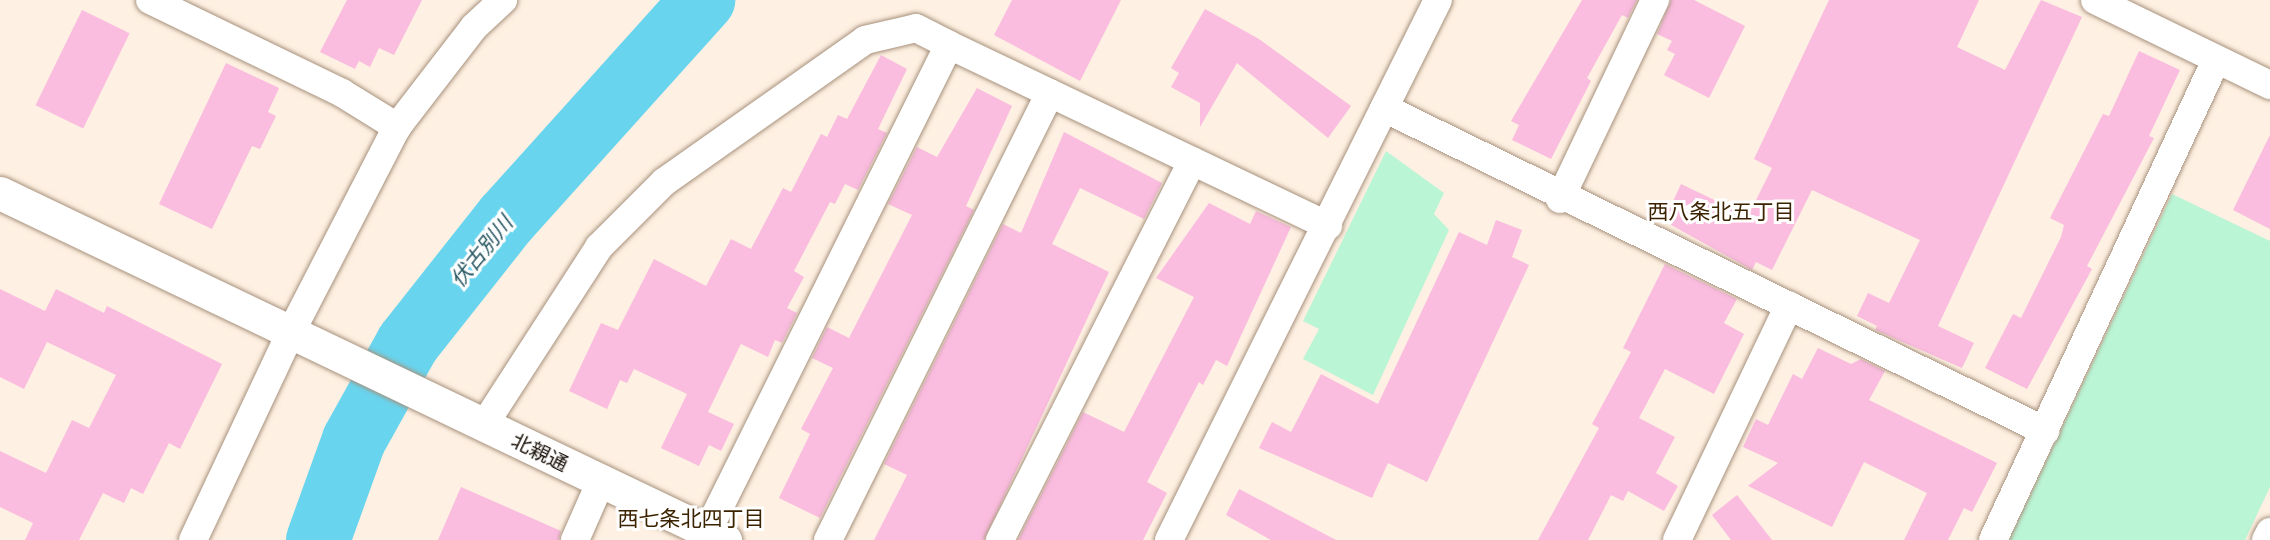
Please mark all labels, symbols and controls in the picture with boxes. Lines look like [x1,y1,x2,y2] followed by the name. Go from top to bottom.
[1648,198,1794,224] district label: 西八条北五丁目
[445,210,517,292] water label: 伏古別川
[508,428,572,476] street label: 北親通
[618,505,764,531] district label: 西七条北四丁目

